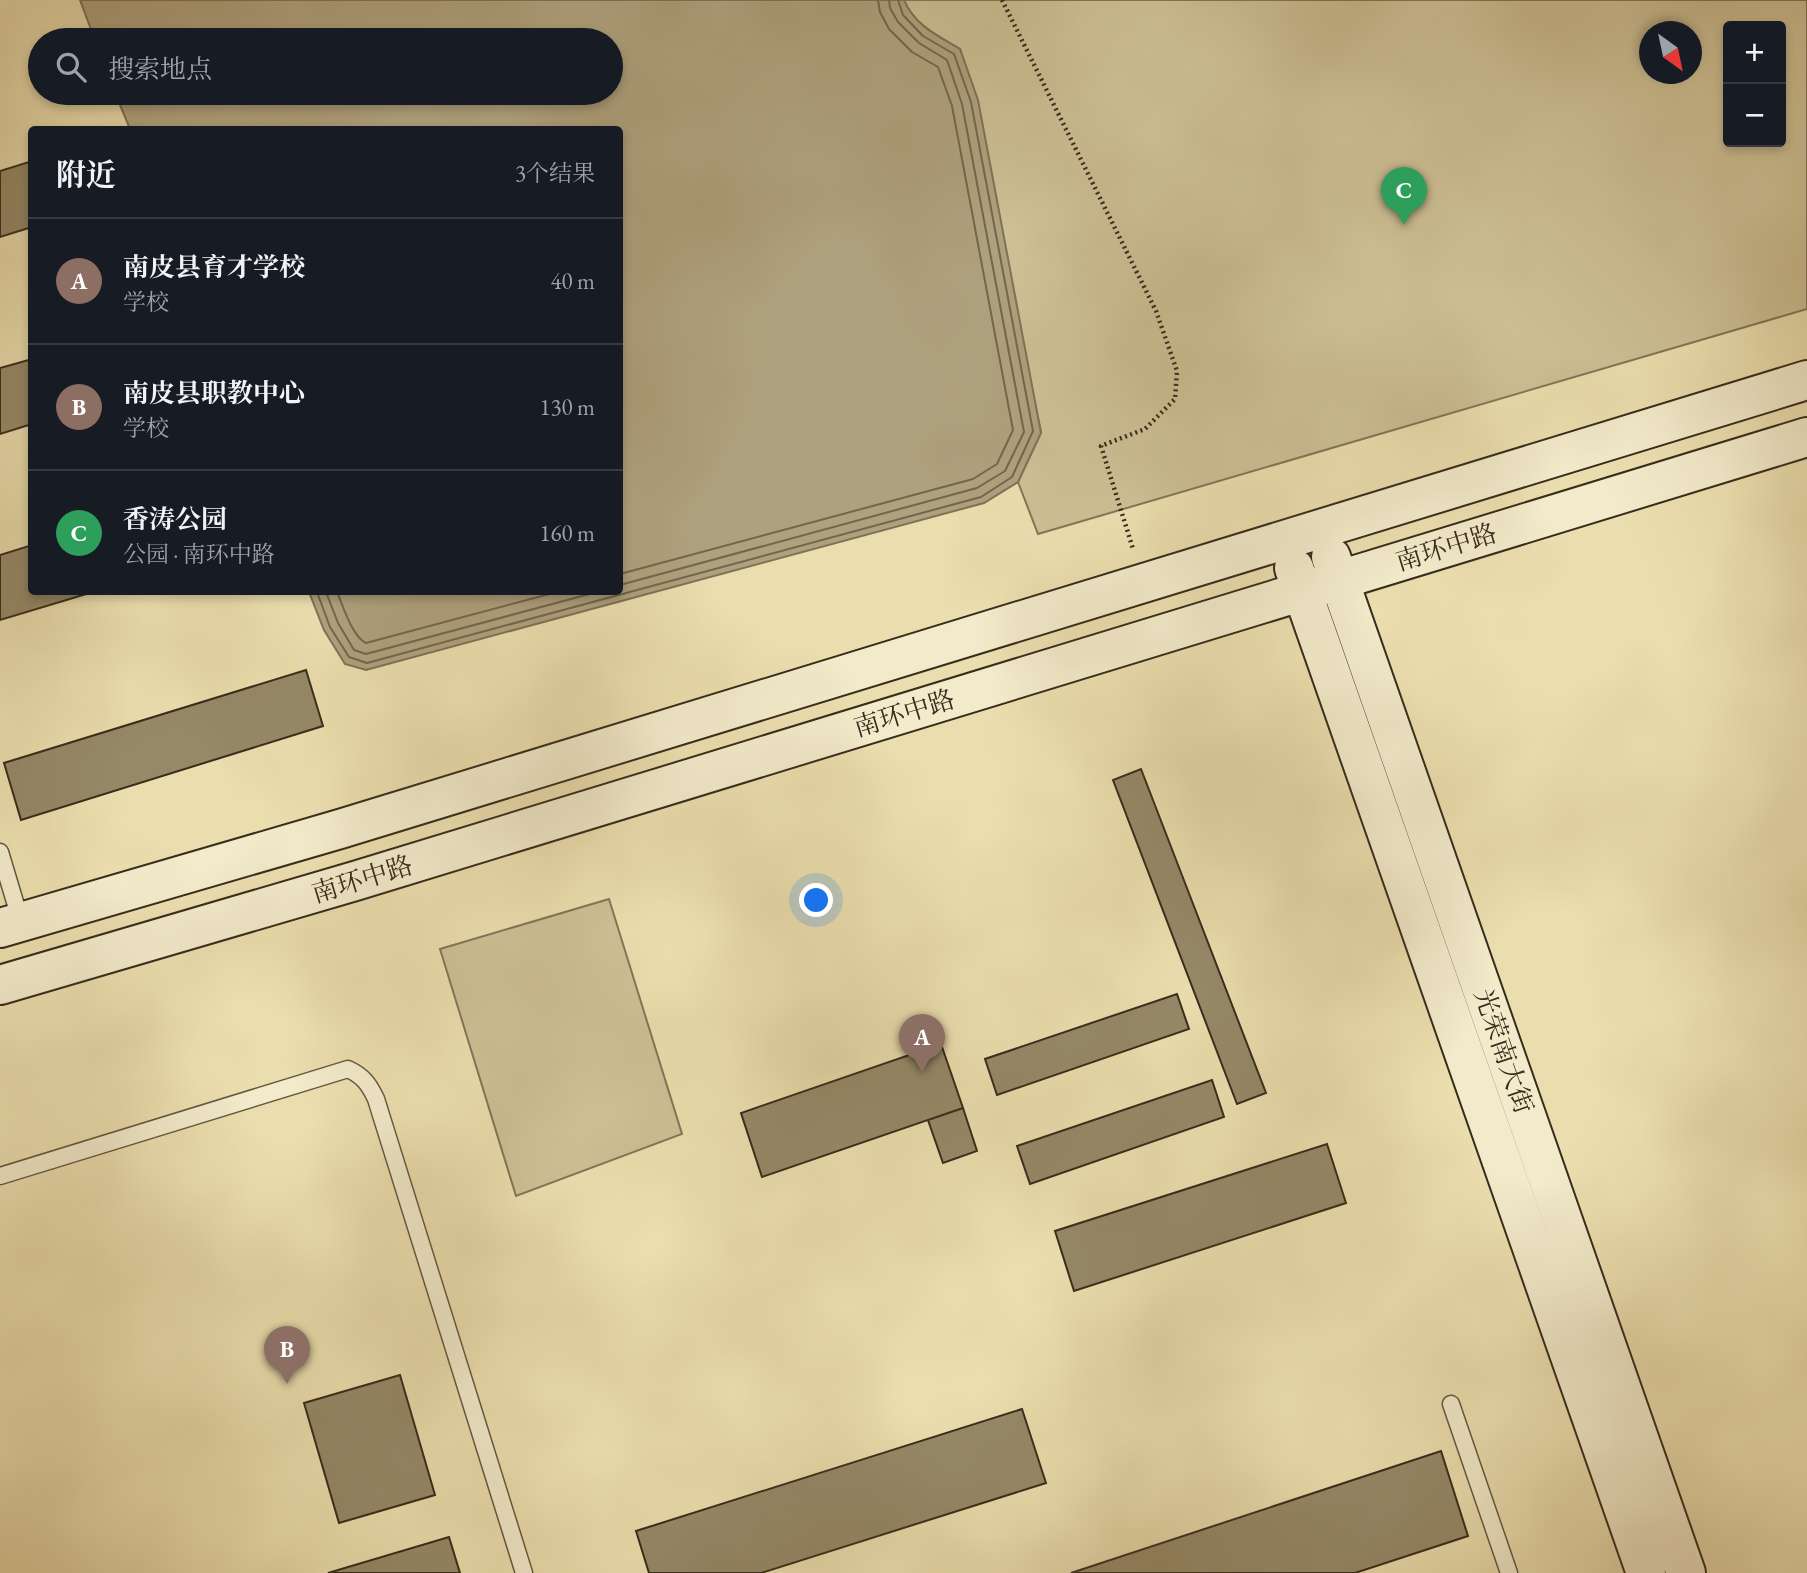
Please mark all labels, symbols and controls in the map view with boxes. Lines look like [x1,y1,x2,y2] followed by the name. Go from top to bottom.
[1639,21,1702,84] north arrow
[1723,21,1786,147] map controls
[1723,21,1786,84] button: +
[28,28,623,105] search box
[52,48,90,86] icon: search
[108,52,212,86] text: 搜索地点
[1723,84,1786,147] button: −
[56,155,116,194] text: 附近
[515,158,595,188] text: 3个结果
[1381,167,1427,225] pin: C
[123,250,305,284] text: 南皮县育才学校
[71,266,87,296] text: A
[550,266,595,296] text: 40 m
[123,287,169,317] text: 学校
[123,376,305,410] text: 南皮县职教中心
[72,392,86,422] text: B
[539,392,595,422] text: 130 m
[123,413,169,443] text: 学校
[123,502,227,536] text: 香涛公园
[1391,516,1501,578] street label: 南环中路
[71,518,87,548] text: C
[539,518,595,548] text: 160 m
[123,539,275,569] text: 公园 · 南环中路
[849,682,959,744] street label: 南环中路
[307,848,417,910] street label: 南环中路
[799,883,833,917] your location
[1467,984,1541,1118] street label: 光荣南大街
[899,1014,945,1072] pin: A
[264,1326,310,1384] pin: B

